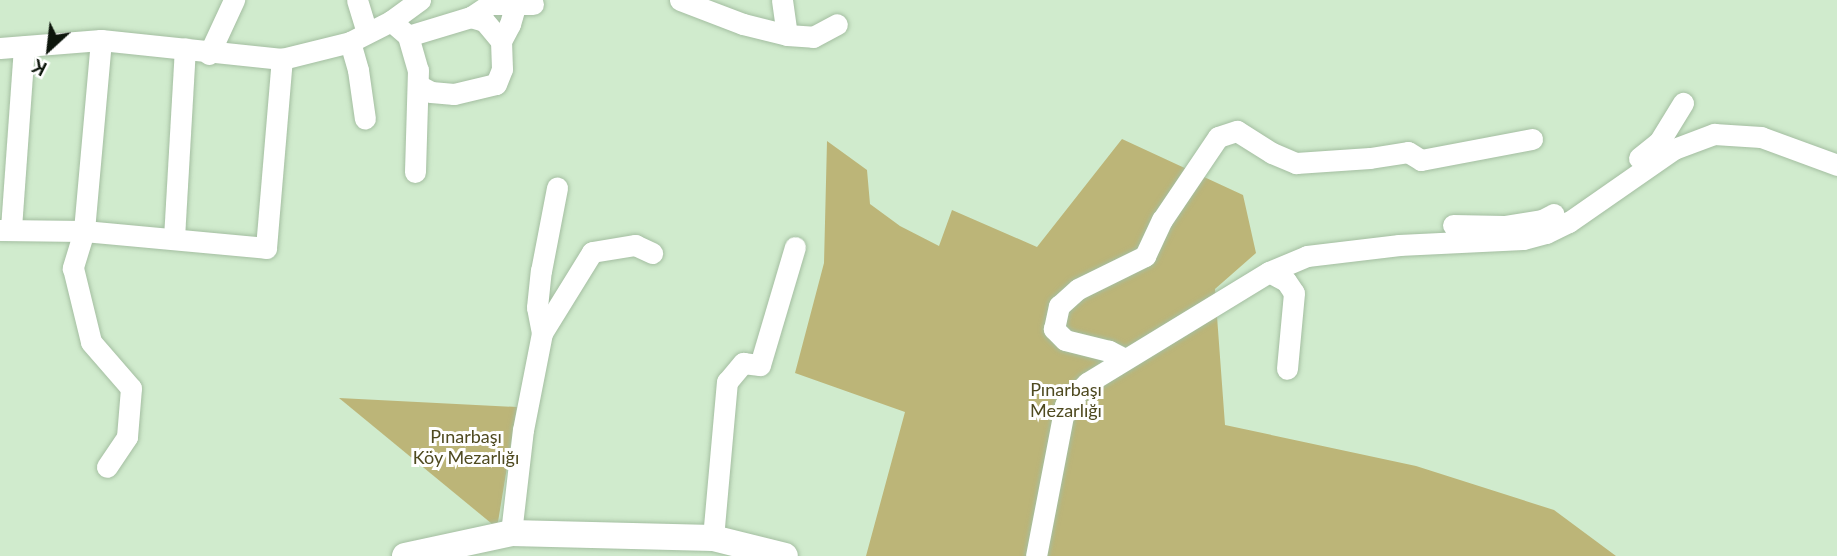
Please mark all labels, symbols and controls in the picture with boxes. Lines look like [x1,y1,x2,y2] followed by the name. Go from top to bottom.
[14,14,84,84] north arrow
[28,55,50,81] text: K
[1030,379,1102,422] park label: Pınarbaşı Mezarlığı
[413,426,519,468] park label: Pınarbaşı Köy Mezarlığı

